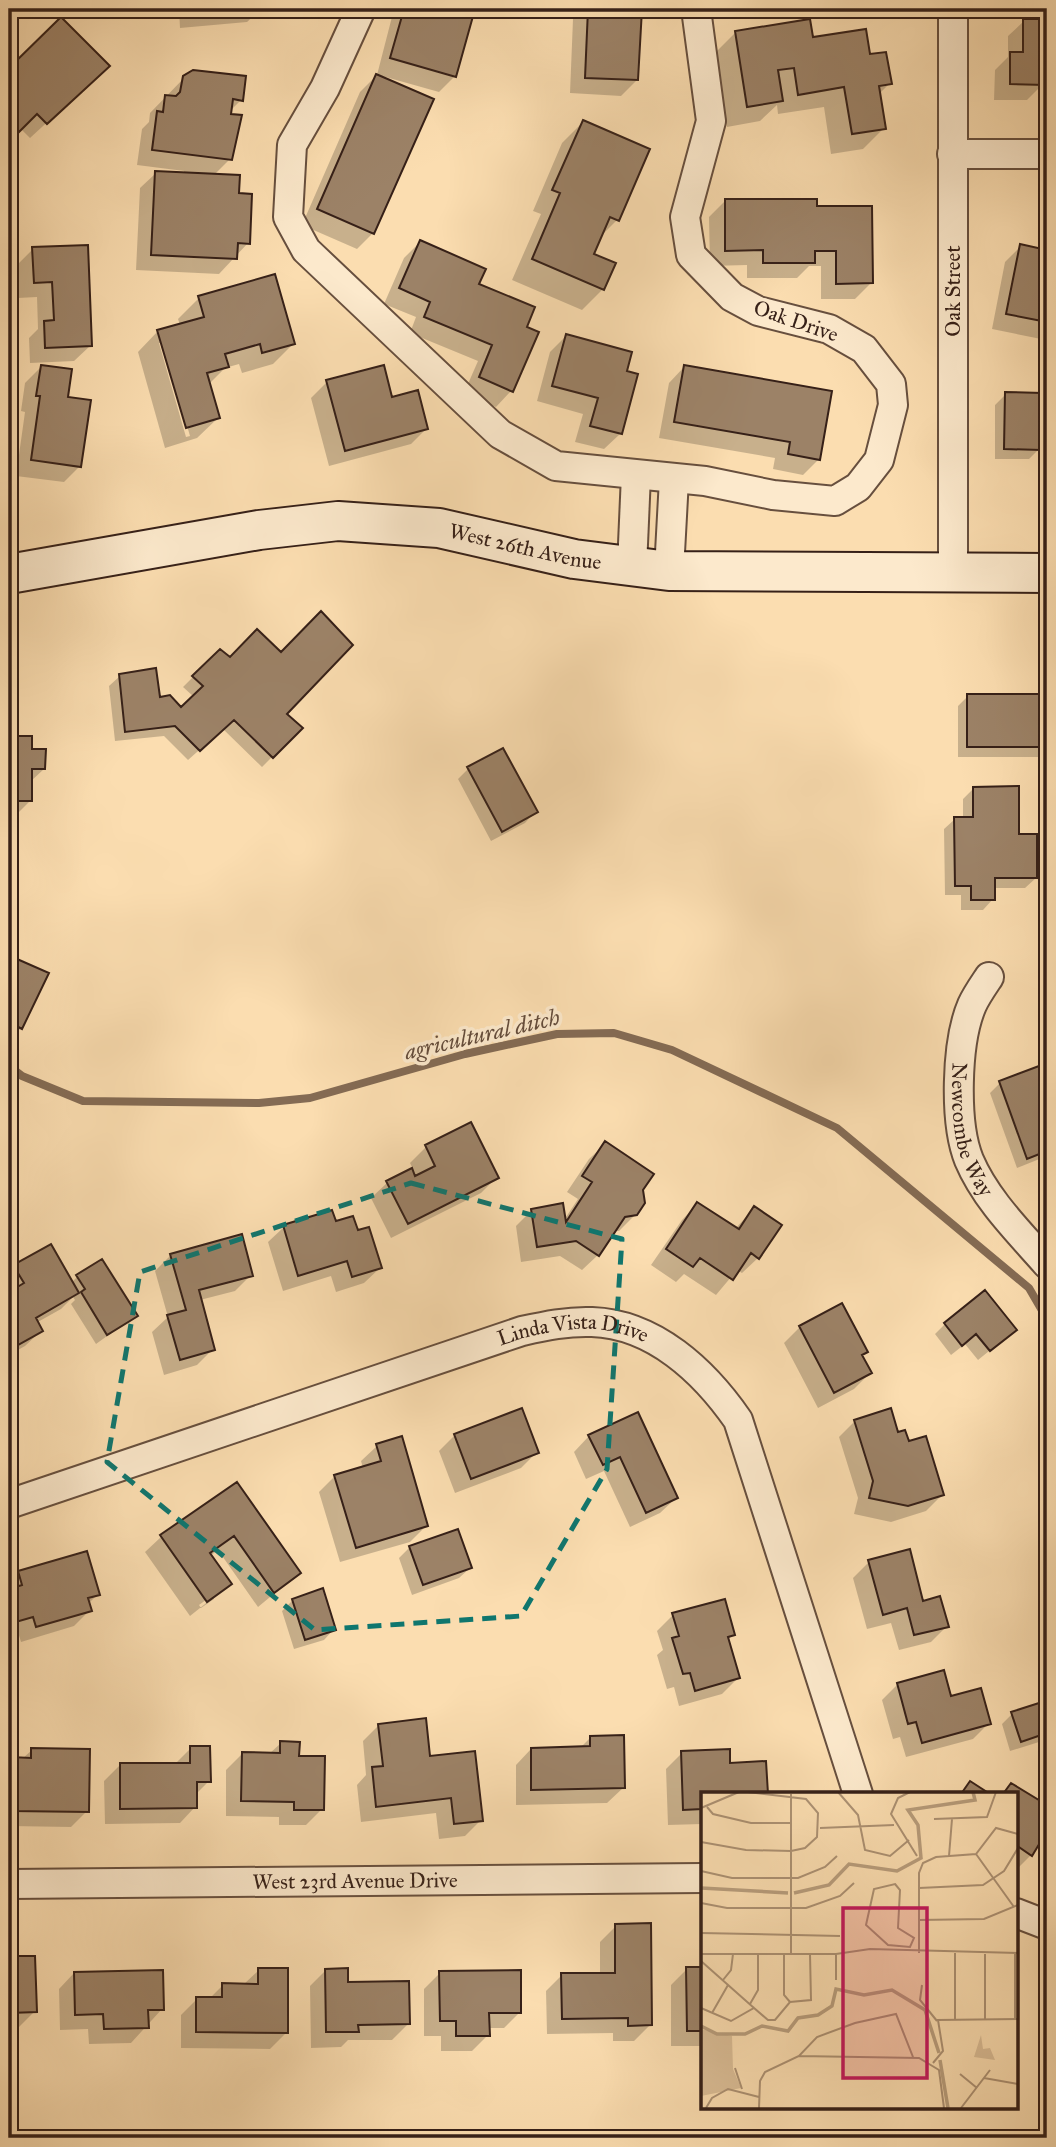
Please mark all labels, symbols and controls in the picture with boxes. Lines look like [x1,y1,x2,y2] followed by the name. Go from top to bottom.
[940,245,966,337] street label: Oak Street
[750,294,842,348] street label: Oak Drive
[447,518,603,575] street label: West 26th Avenue
[401,1003,562,1066] water label: agricultural ditch
[946,1062,1000,1203] street label: Newcombe Way
[494,1309,653,1351] street label: Linda Vista Drive
[701,1792,1018,2108] inset map
[252,1867,458,1895] street label: West 23rd Avenue Drive

